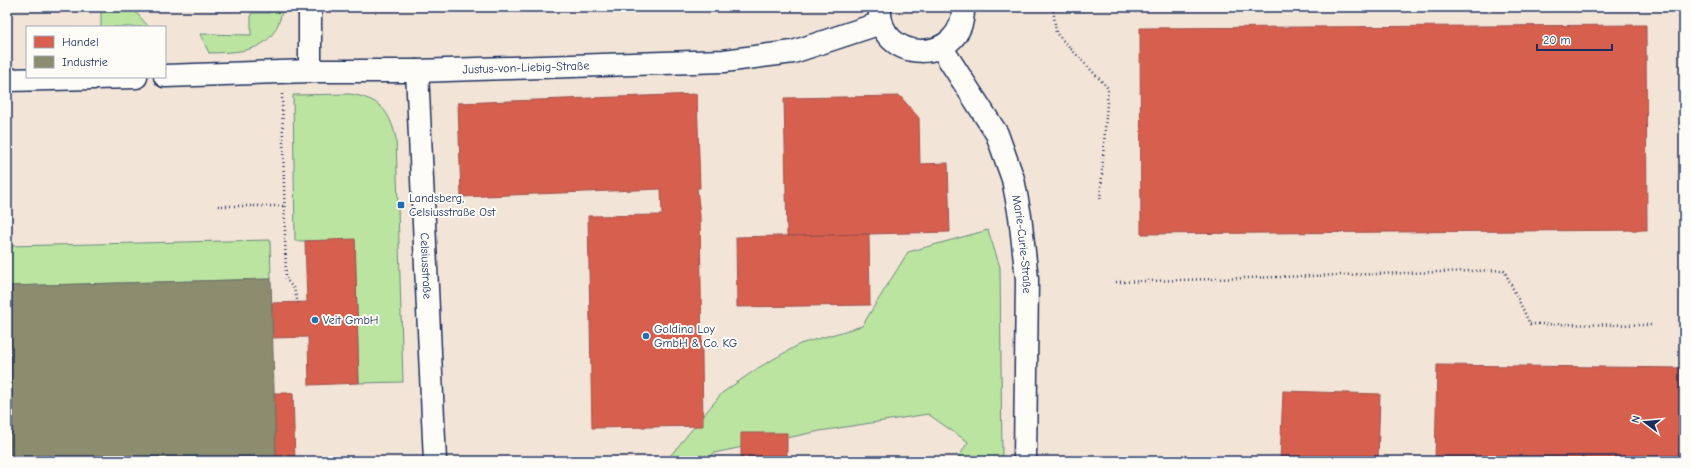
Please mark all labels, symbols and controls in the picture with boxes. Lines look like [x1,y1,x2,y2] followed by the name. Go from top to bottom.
[26,26,166,78] legend
[1537,26,1612,52] scale bar
[1543,33,1571,47] text: 20 m
[62,35,99,49] text: Handel
[62,55,108,69] text: Industrie
[462,58,590,77] street label: Justus-von-Liebig-Straße
[409,191,496,219] place label: Landsberg, Celsiusstraße Ost
[1009,193,1034,294] street label: Marie-Curie-Straße
[396,200,406,210] marker: Landsberg, Celsiusstraße Ost
[417,232,435,299] street label: Celsiusstraße
[323,313,379,327] place label: Veit GmbH
[310,315,320,325] marker: Veit GmbH
[654,322,738,350] place label: Goldina Loy GmbH & Co. KG
[641,331,651,341] marker: Goldina Loy GmbH & Co. KG
[1625,402,1665,442] north arrow
[1629,414,1643,425] text: N

